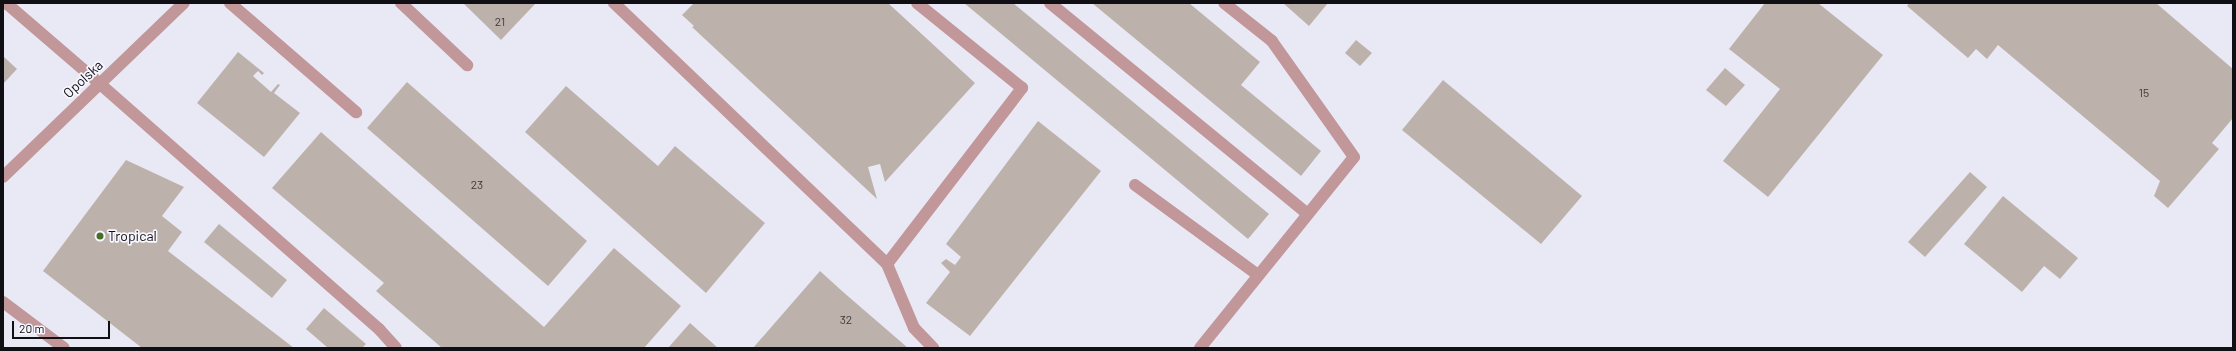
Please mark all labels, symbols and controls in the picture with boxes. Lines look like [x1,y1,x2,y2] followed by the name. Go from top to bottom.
[495,15,505,29] house number: 21
[60,57,106,101] street label: Opolska
[2139,86,2149,100] house number: 15
[471,178,483,192] house number: 23
[108,228,157,244] place label: Tropical
[95,231,105,241] marker: Tropical
[14,313,112,339] scale bar
[840,313,852,327] house number: 32
[19,321,45,335] text: 20 m

